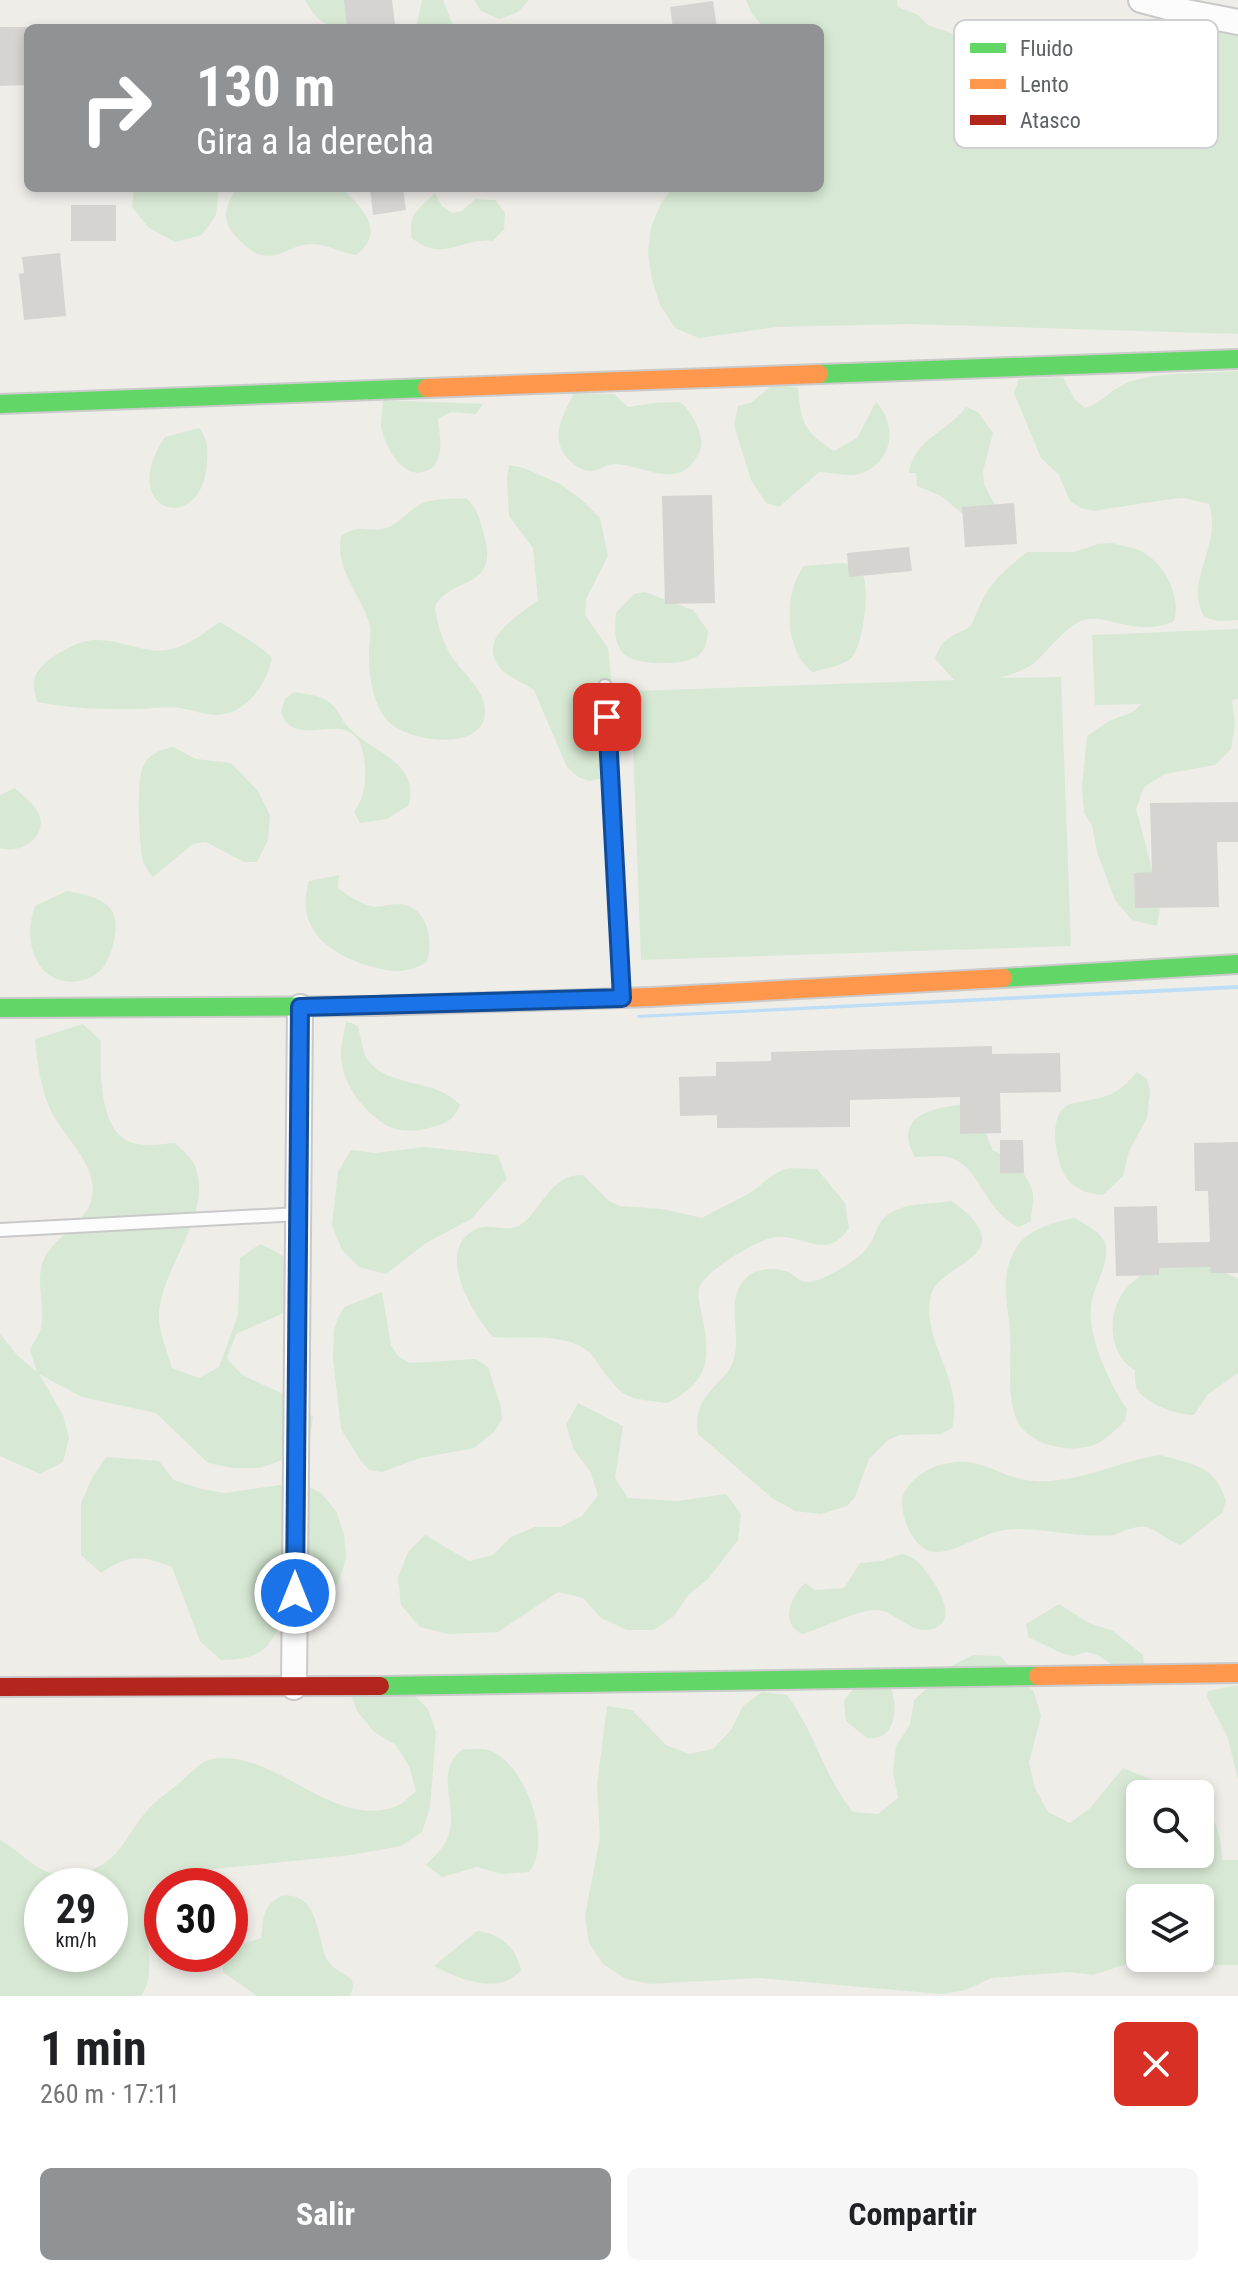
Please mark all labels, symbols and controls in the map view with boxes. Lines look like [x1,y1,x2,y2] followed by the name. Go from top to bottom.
[954,20,1218,148] legend
[1020,36,1073,61] text: Fluido
[196,54,335,120] text: 130 m
[64,56,168,160] icon: right
[1020,72,1069,97] text: Lento
[1020,108,1081,133] text: Atasco
[196,121,434,163] text: Gira a la derecha
[573,683,641,751] pin
[585,695,629,739] icon: arrive
[253,1551,337,1635] position arrow
[1126,1780,1214,1972] map controls
[1126,1780,1214,1868] button: search
[144,1868,248,1972] speed limit sign: 30
[1126,1884,1214,1972] button: layers
[56,1886,96,1933] text: 29
[55,1928,97,1952] text: km/h
[40,2020,147,2077] text: 1 min
[1114,2022,1198,2106] button: close
[40,2079,180,2109] text: 260 m · 17:11
[40,2168,611,2260] button: Salir
[627,2168,1198,2260] button: Compartir

